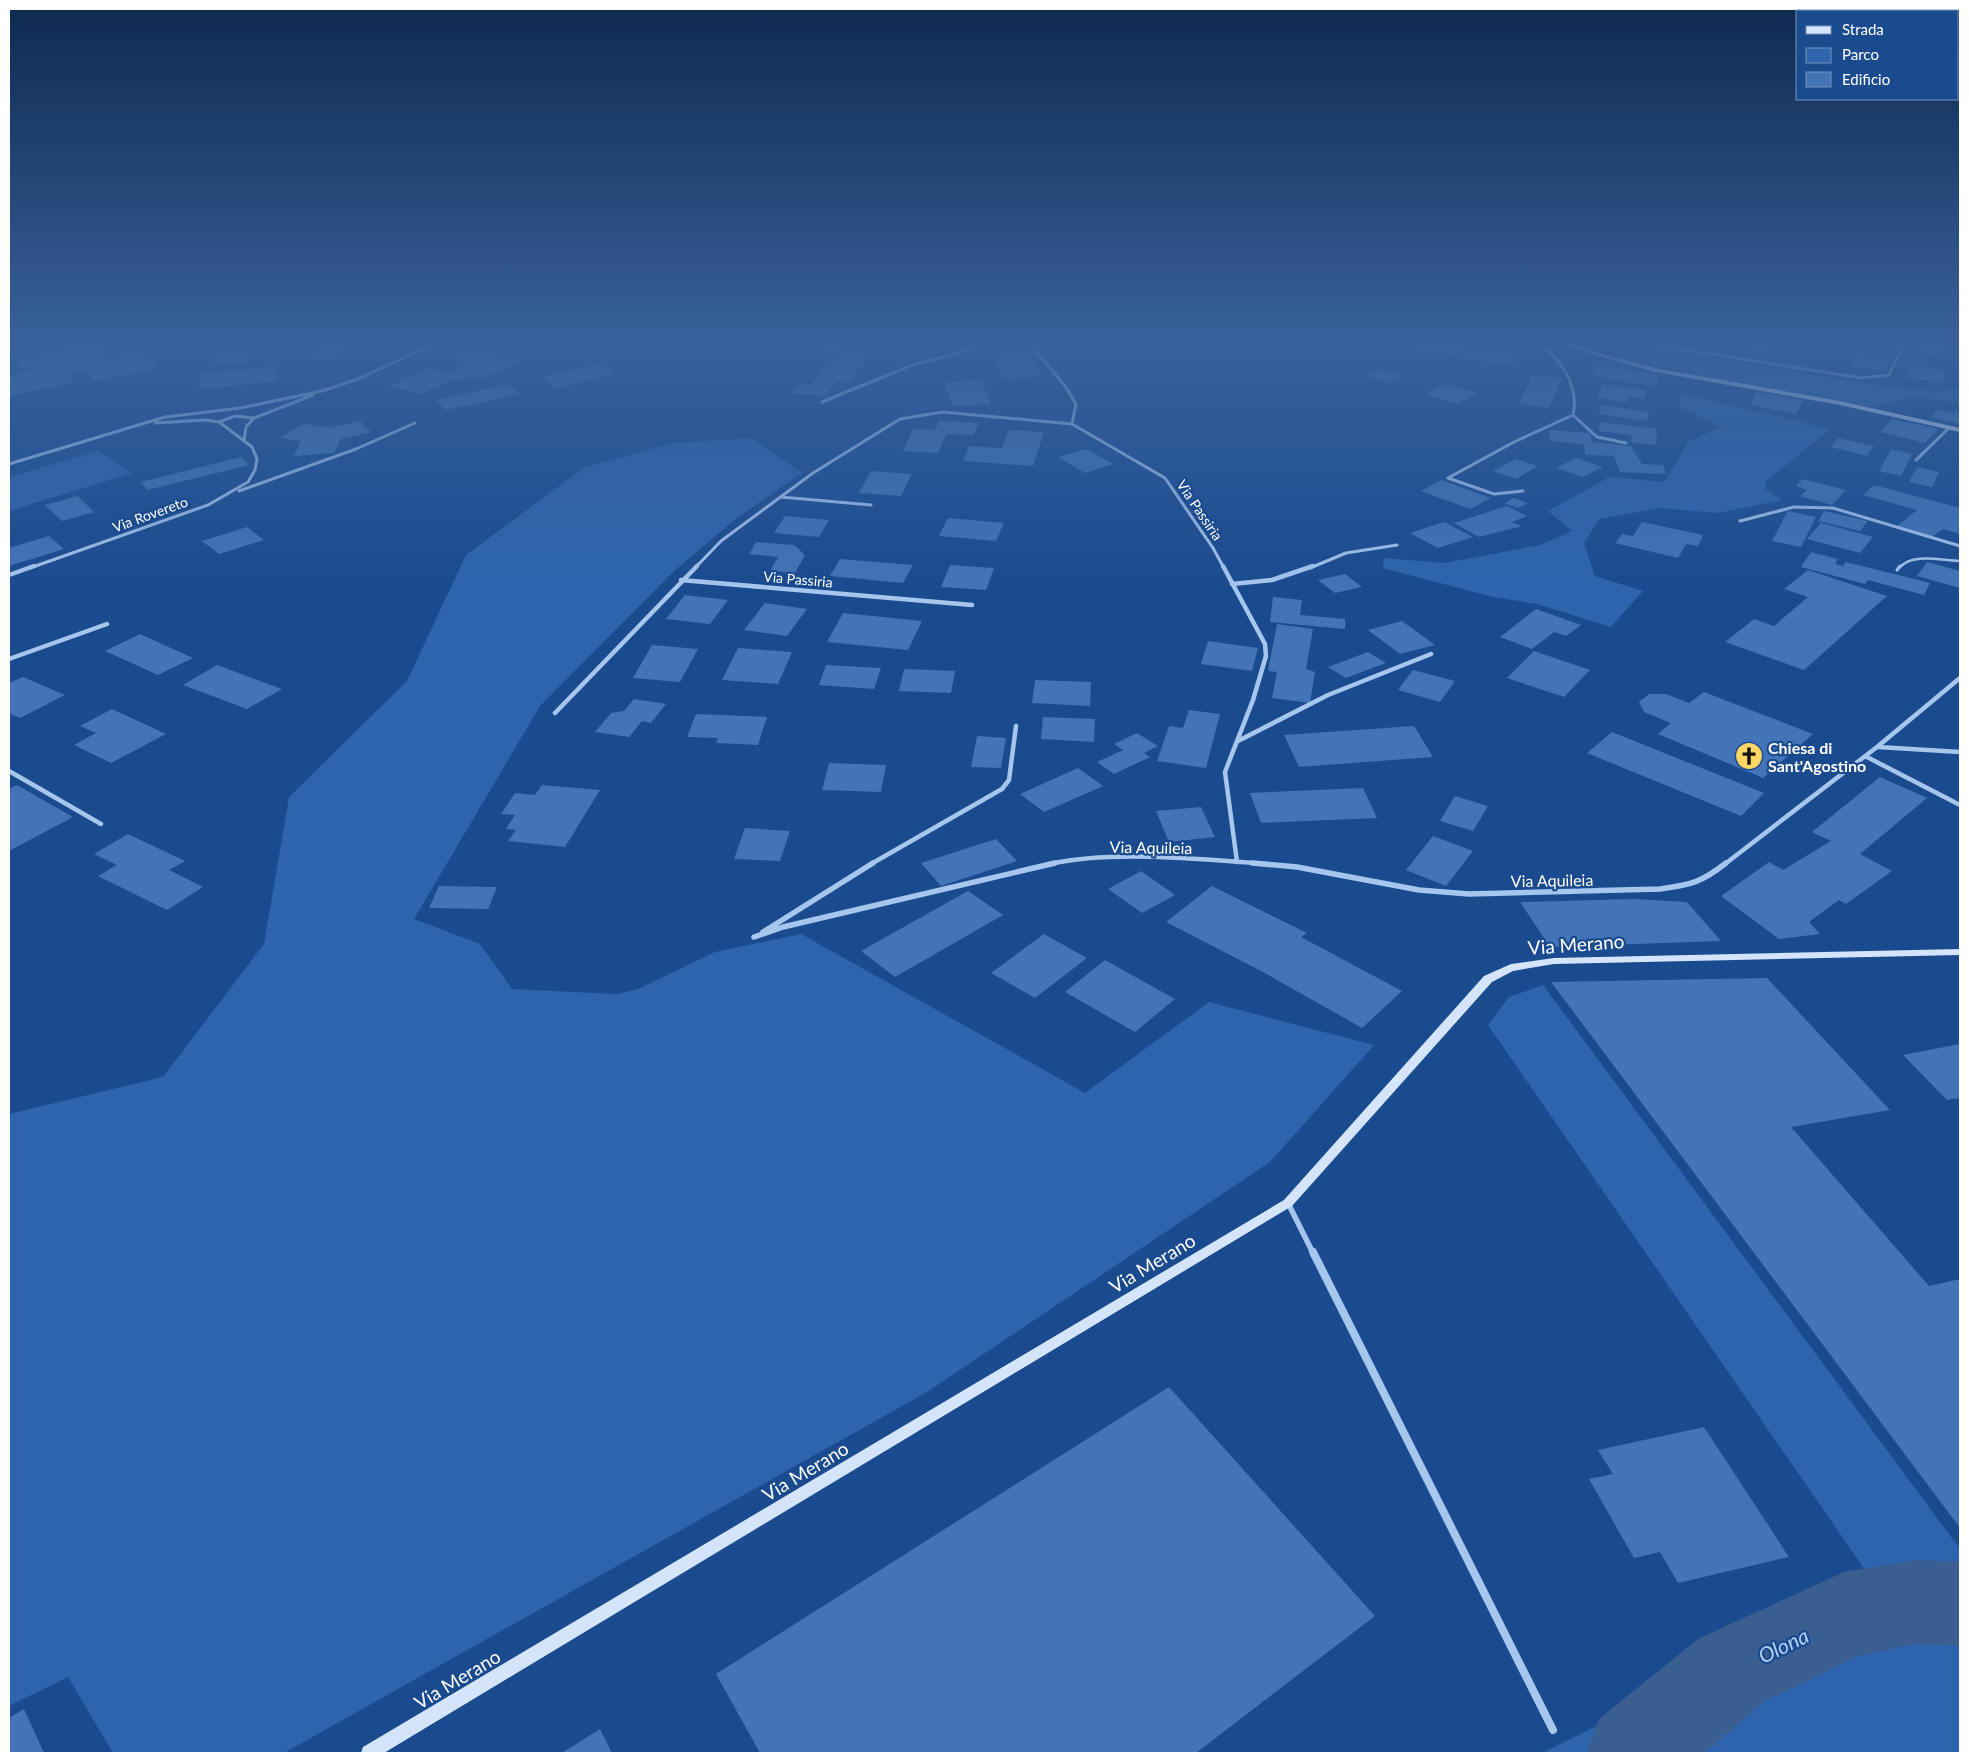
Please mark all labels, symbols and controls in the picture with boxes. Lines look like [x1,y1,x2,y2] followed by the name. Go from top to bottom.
[1796,10,1959,100] legend
[1842,20,1884,38] text: Strada
[1842,45,1879,63] text: Parco
[1842,70,1890,88] text: Edificio
[1174,476,1226,544] street label: Via Passiria
[110,492,190,535] street label: Via Rovereto
[763,568,833,590] street label: Via Passiria
[1768,738,1866,775] place label: Chiesa di Sant'Agostino
[1734,741,1764,771] church icon: Chiesa di Sant'Agostino
[1110,837,1192,857] street label: Via Aquileia
[1511,870,1593,890] street label: Via Aquileia
[1527,929,1625,959] street label: Via Merano
[1105,1228,1199,1298] street label: Via Merano
[758,1436,852,1506] street label: Via Merano
[1754,1622,1812,1668] water label: Olona
[410,1644,504,1714] street label: Via Merano

